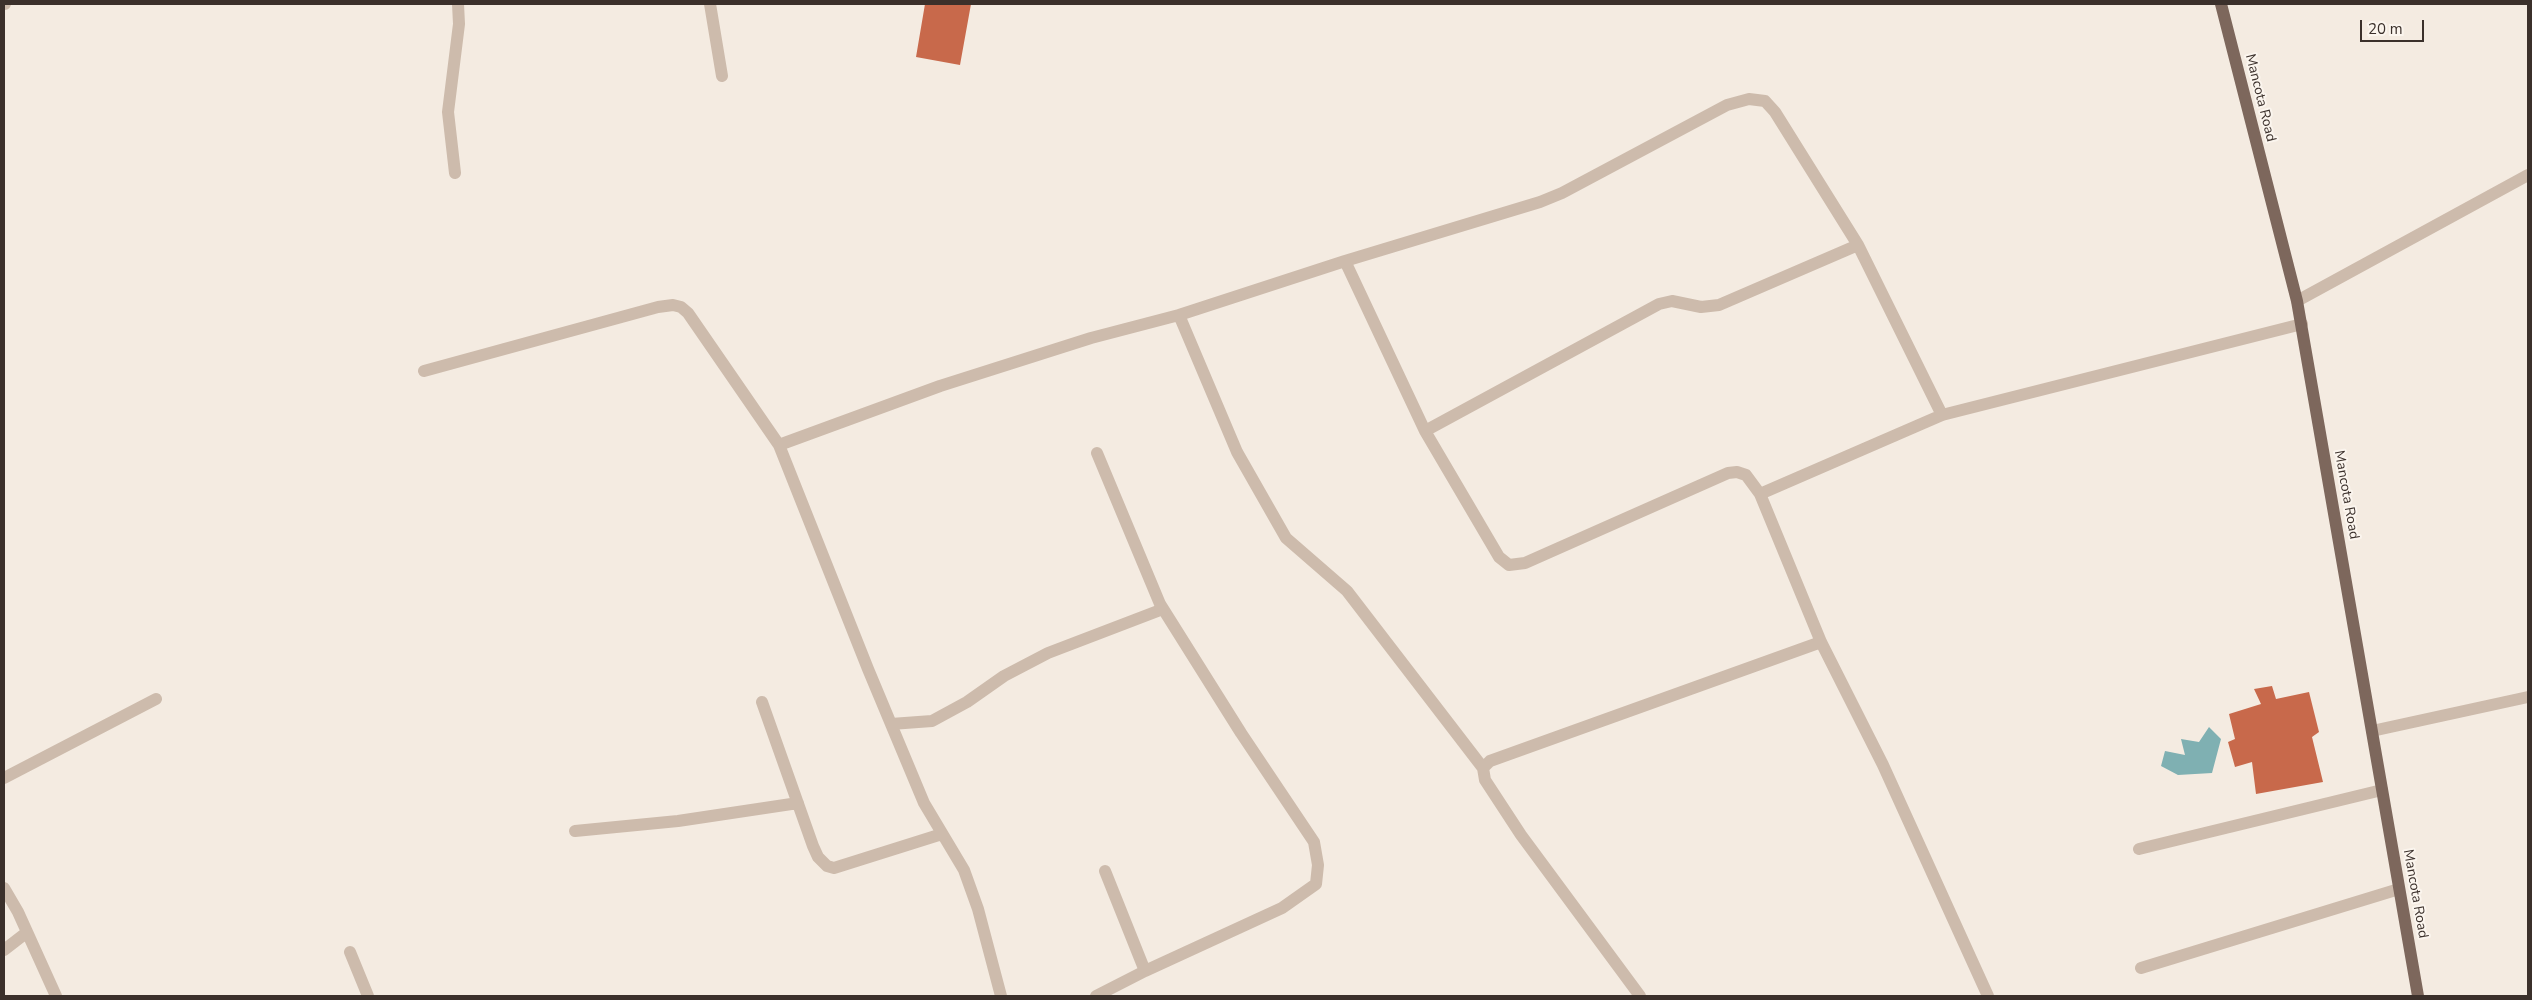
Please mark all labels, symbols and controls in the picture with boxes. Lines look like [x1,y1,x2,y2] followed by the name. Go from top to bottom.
[2362,10,2426,42] scale bar
[2368,19,2403,39] text: 20 m
[2241,52,2279,144] street label: Mancota Road
[2330,449,2362,541] street label: Mancota Road
[2399,848,2431,940] street label: Mancota Road

